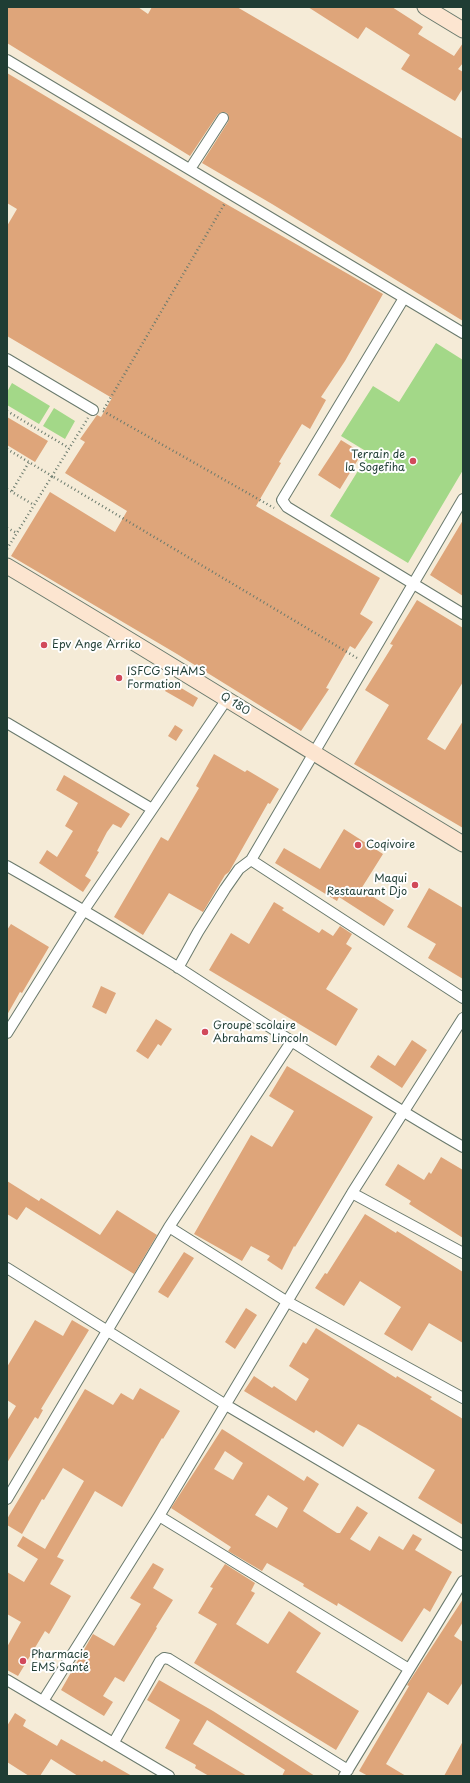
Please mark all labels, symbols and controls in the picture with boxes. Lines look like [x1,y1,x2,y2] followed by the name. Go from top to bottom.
[345,448,405,474] place label: Terrain de la Sogefiha
[408,456,418,466] marker: Terrain de la Sogefiha
[52,638,141,652] place label: Epv Ange Arriko
[39,640,49,650] marker: Epv Ange Arriko
[127,665,206,691] place label: ISFCG SHAMS Formation
[114,673,124,683] marker: ISFCG SHAMS Formation
[218,690,252,718] street label: Q 180
[366,838,415,852] place label: Coqivoire
[353,840,363,850] marker: Coqivoire
[327,872,407,898] place label: Maqui Restaurant Djo
[410,880,420,890] marker: Maqui Restaurant Djo
[213,1019,308,1045] place label: Groupe scolaire Abrahams Lincoln
[200,1027,210,1037] marker: Groupe scolaire Abrahams Lincoln
[31,1648,89,1674] place label: Pharmacie EMS Santé
[18,1656,28,1666] marker: Pharmacie EMS Santé

